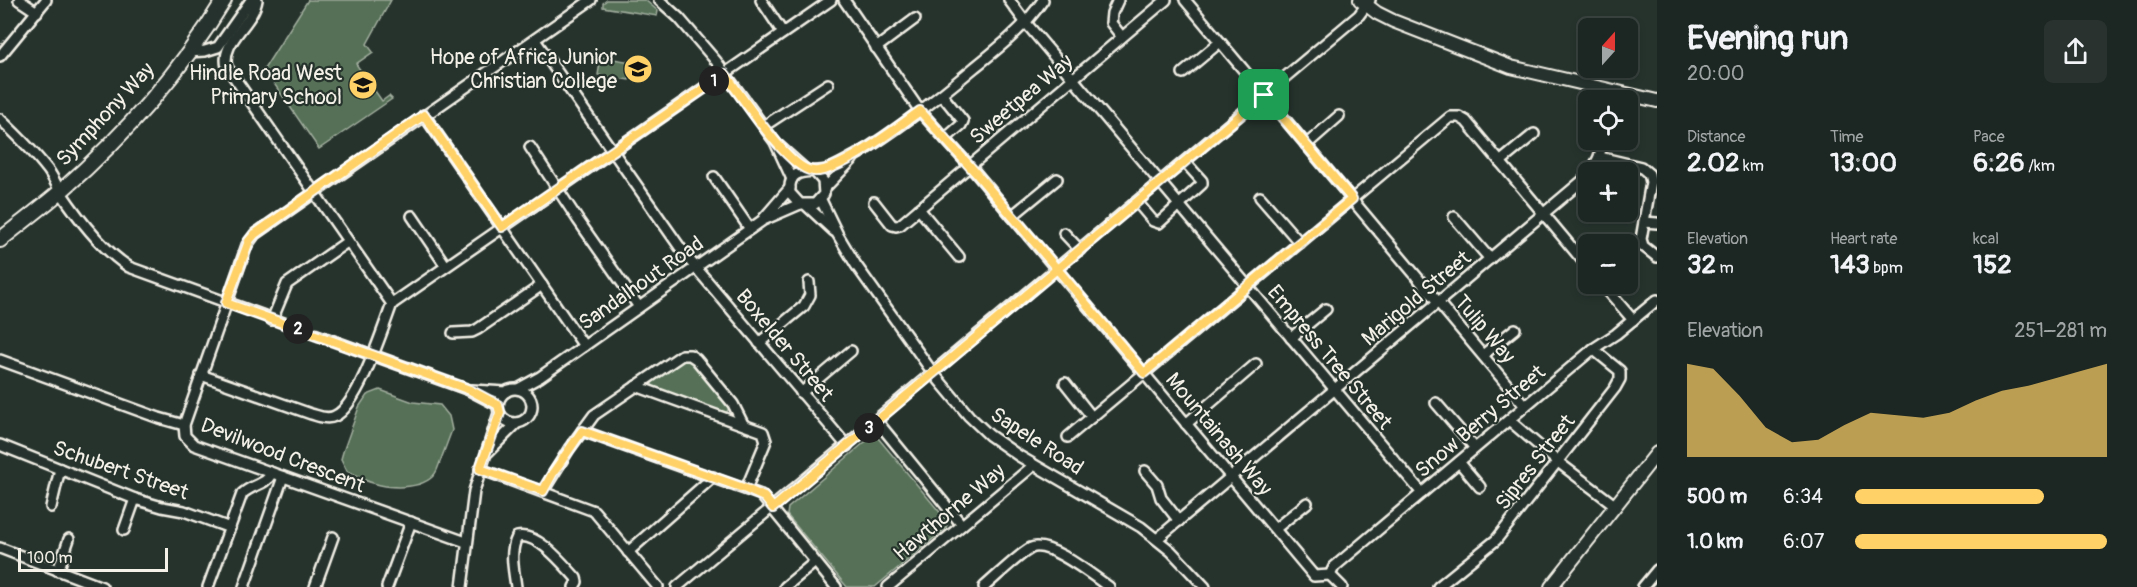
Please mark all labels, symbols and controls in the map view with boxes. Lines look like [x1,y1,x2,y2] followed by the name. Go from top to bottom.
[1578,18,1638,78] north arrow
[1578,18,1638,294] map controls
[1687,18,1848,59] text: Evening run
[2044,20,2107,83] button: share
[430,44,618,95] place label: Hope of Africa Junior Christian College
[964,48,1079,150] street label: Sweetpea Way
[622,53,654,85] school or university icon: Hope of Africa Junior Christian College
[50,57,160,172] street label: Symphony Way
[189,60,343,111] place label: Hindle Road West Primary School
[1687,61,1745,86] text: 20:00
[699,66,729,96] pin: 1
[347,69,379,101] school or university icon: Hindle Road West Primary School
[1238,69,1289,120] pin
[711,71,717,91] text: 1
[1247,78,1280,111] icon: arrive
[1578,90,1638,150] button: locate
[1687,127,1746,147] text: Distance
[1830,127,1863,147] text: Time
[1973,127,2005,147] text: Pace
[1687,147,1740,179] text: 2.02
[1830,147,1897,179] text: 13:00
[1973,147,2025,179] text: 6:26
[1740,156,1764,176] text: km
[2025,156,2055,176] text: /km
[1578,162,1638,222] button: +
[1687,229,1748,249] text: Elevation
[1830,229,1897,249] text: Heart rate
[1973,229,1999,249] text: kcal
[574,230,709,336] street label: Sandalhout Road
[1578,234,1638,294] button: −
[1356,244,1477,352] street label: Marigold Street
[1687,249,1716,281] text: 32
[1830,249,1870,281] text: 143
[1973,249,2012,281] text: 152
[1716,258,1734,278] text: m
[1870,258,1903,278] text: bpm
[1261,279,1398,436] street label: Empress Tree Street
[730,284,840,408] street label: Boxelder Street
[1448,289,1521,369] street label: Tulip Way
[283,314,313,344] pin: 2
[1687,318,1763,343] text: Elevation
[2014,318,2107,343] text: 251–281 m
[294,319,302,339] text: 2
[1410,359,1551,484] street label: Snow Berry Street
[1159,367,1278,501] street label: Mountainash Way
[985,401,1088,482] street label: Sapele Road
[1490,409,1582,516] street label: Sipres Street
[197,412,369,499] street label: Devilwood Crescent
[854,413,884,443] pin: 3
[865,418,873,438] text: 3
[50,435,193,506] street label: Schubert Street
[888,458,1011,567] street label: Hawthorne Way
[1687,484,1747,509] text: 500 m
[1783,484,1823,509] text: 6:34
[1687,529,1743,554] text: 1.0 km
[1783,529,1824,554] text: 6:07
[18,545,168,572] scale bar
[27,548,73,568] text: 100 m

